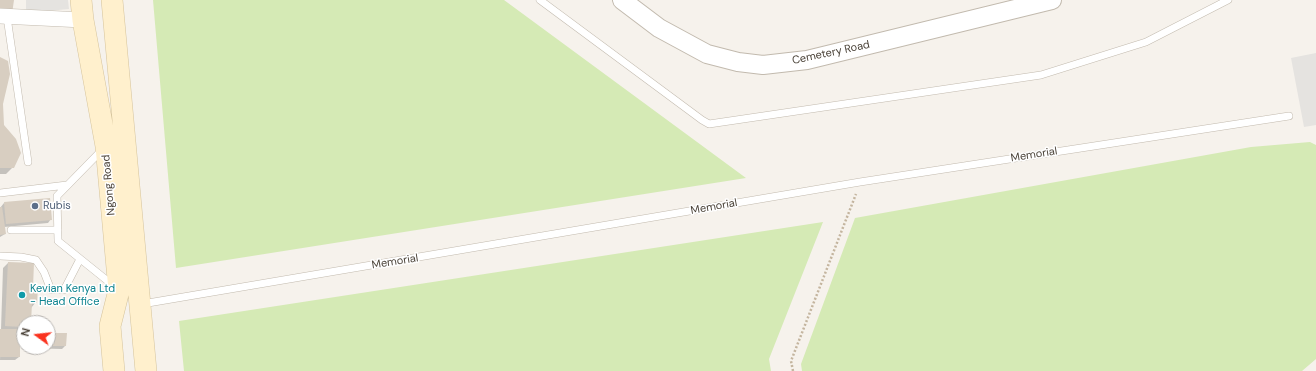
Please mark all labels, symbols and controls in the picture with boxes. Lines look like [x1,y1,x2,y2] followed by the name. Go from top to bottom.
[791,38,871,68] street label: Cemetery Road
[1010,145,1058,165] street label: Memorial
[100,154,118,216] street label: Ngong Road
[690,196,738,218] street label: Memorial
[43,199,71,213] place label: Rubis
[30,201,40,211] marker: Rubis
[371,252,419,272] street label: Memorial
[30,282,115,308] place label: Kevian Kenya Ltd - Head Office
[17,290,27,300] marker: Kevian Kenya Ltd - Head Office
[16,315,56,355] north arrow
[18,326,33,338] text: N

